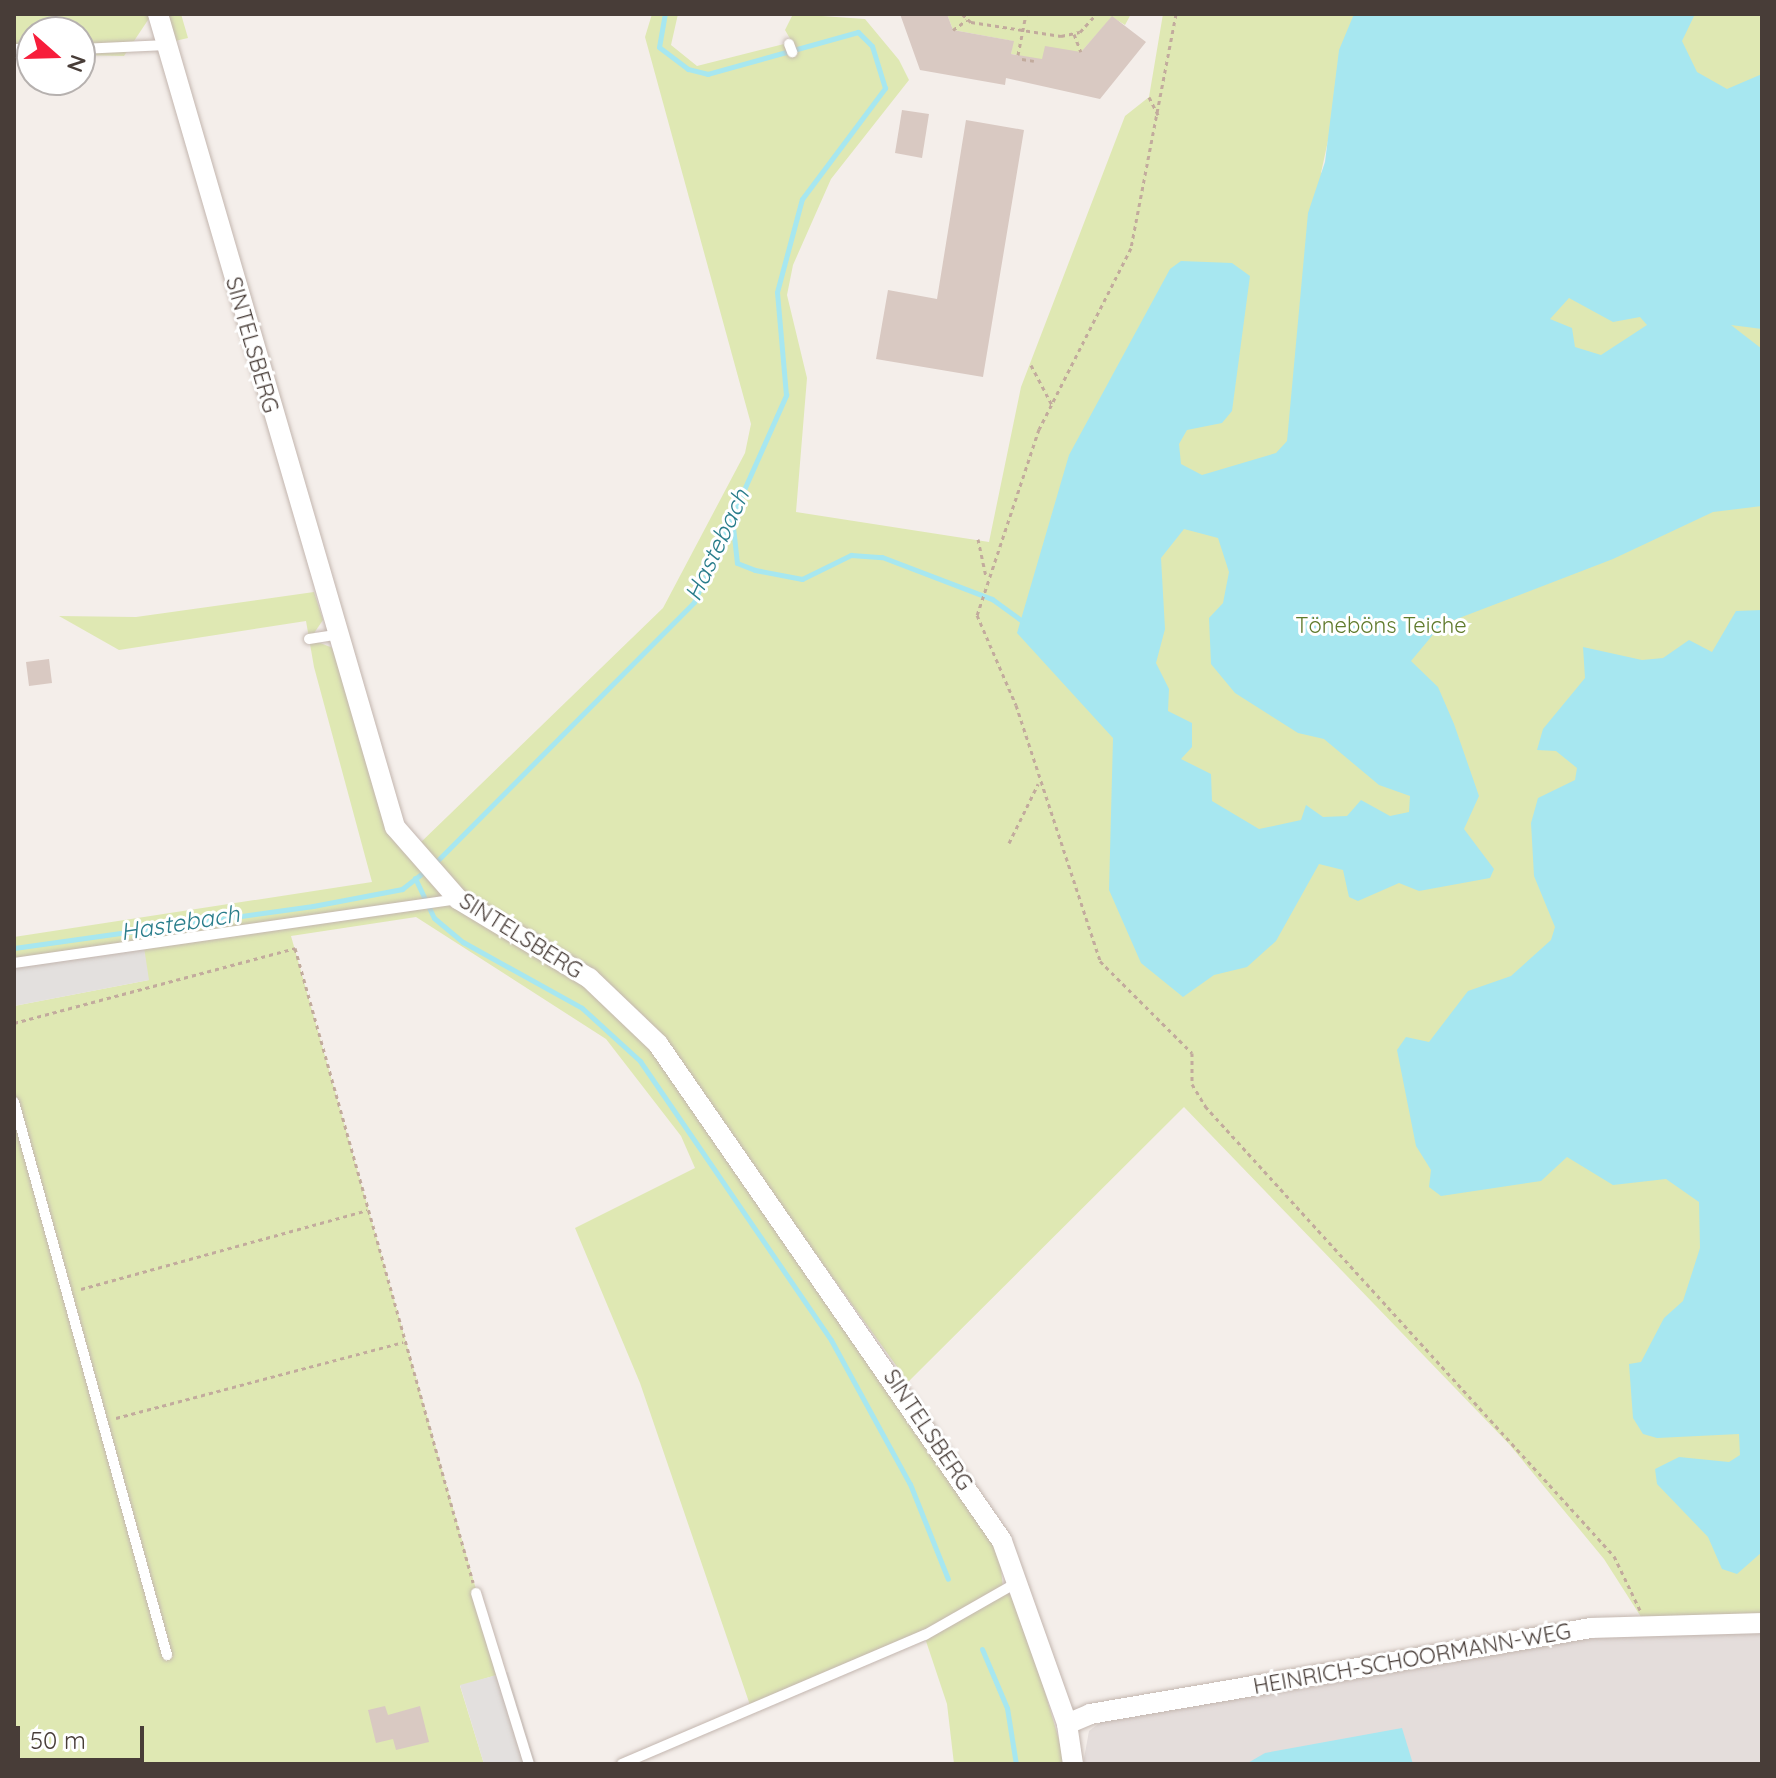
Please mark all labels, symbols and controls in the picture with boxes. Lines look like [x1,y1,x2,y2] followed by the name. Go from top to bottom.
[16,16,96,96] north arrow
[61,51,93,76] text: N
[220,274,284,416] street label: SINTELSBERG
[679,485,755,605] water label: Hastebach
[1295,613,1467,639] park label: Töneböns Teiche
[454,888,588,984] street label: SINTELSBERG
[119,899,241,947] water label: Hastebach
[878,1364,978,1496] street label: SINTELSBERG
[1251,1618,1573,1700] street label: HEINRICH-SCHOORMANN-WEG
[20,1710,148,1760] scale bar
[30,1725,86,1755] text: 50 m

